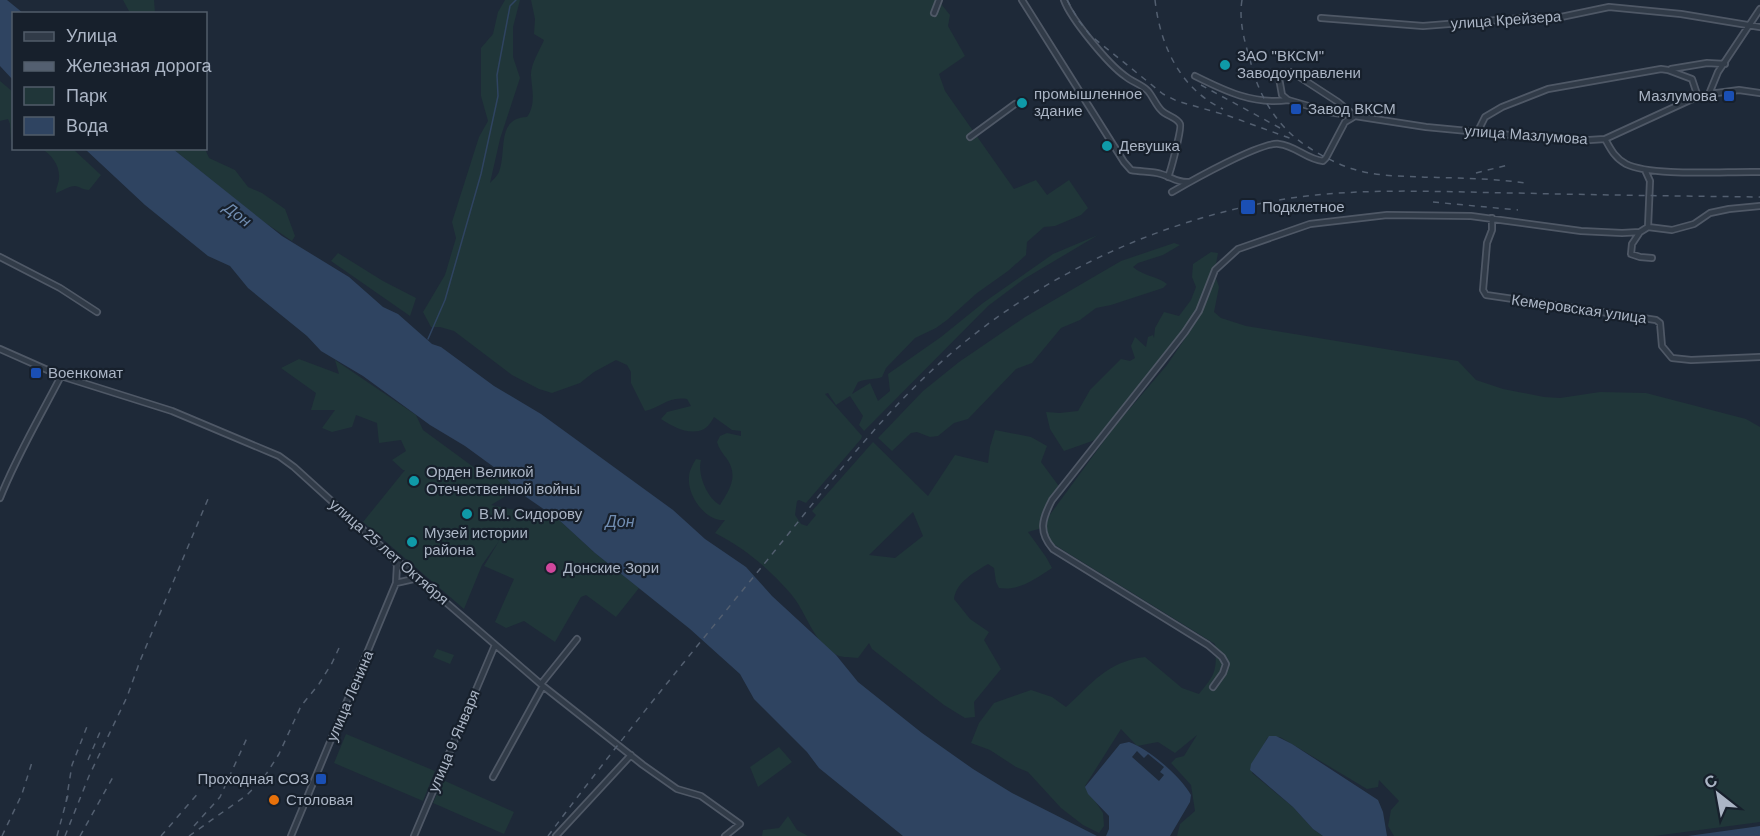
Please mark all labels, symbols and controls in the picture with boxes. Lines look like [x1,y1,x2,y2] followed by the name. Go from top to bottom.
[1450,7,1563,32] street label: улица Крейзера
[12,12,207,150] legend
[66,26,118,46] text: Улица
[1237,47,1361,81] place label: ЗАО "ВКСМ" Заводоуправлени
[66,56,213,76] text: Железная дорога
[1218,58,1232,72] marker: ЗАО "ВКСМ" Заводоуправлени
[1034,85,1142,119] place label: промышленное здание
[66,86,107,106] text: Парк
[1639,87,1718,104] place label: Мазлумова
[1722,89,1736,103] marker: Мазлумова
[1015,96,1029,110] marker: промышленное здание
[1308,100,1396,117] place label: Завод ВКСМ
[1289,102,1303,116] marker: Завод ВКСМ
[66,116,109,136] text: Вода
[1464,122,1589,147] street label: улица Мазлумова
[1119,137,1181,154] place label: Девушка
[1100,139,1114,153] marker: Девушка
[219,198,255,230] water label: Дон
[1239,198,1257,216] marker: Подклетное
[1262,198,1345,215] place label: Подклетное
[1510,291,1648,327] street label: Кемеровская улица
[48,364,123,381] place label: Военкомат
[29,366,43,380] marker: Военкомат
[426,463,580,497] place label: Орден Великой Отечественной войны
[407,474,421,488] marker: Орден Великой Отечественной войны
[326,495,452,608] street label: улица 25 лет Октября
[479,505,583,522] place label: В.М. Сидорову
[460,507,474,521] marker: В.М. Сидорову
[604,513,635,530] water label: Дон
[424,524,528,558] place label: Музей истории района
[405,535,419,549] marker: Музей истории района
[563,559,659,576] place label: Донские Зори
[544,561,558,575] marker: Донские Зори
[323,647,377,744] street label: улица Ленина
[424,687,483,795] street label: улица 9 Января
[1688,764,1748,824] north arrow
[197,770,309,787] place label: Проходная СОЗ
[1701,771,1720,792] text: С
[314,772,328,786] marker: Проходная СОЗ
[286,791,353,808] place label: Столовая
[267,793,281,807] marker: Столовая

